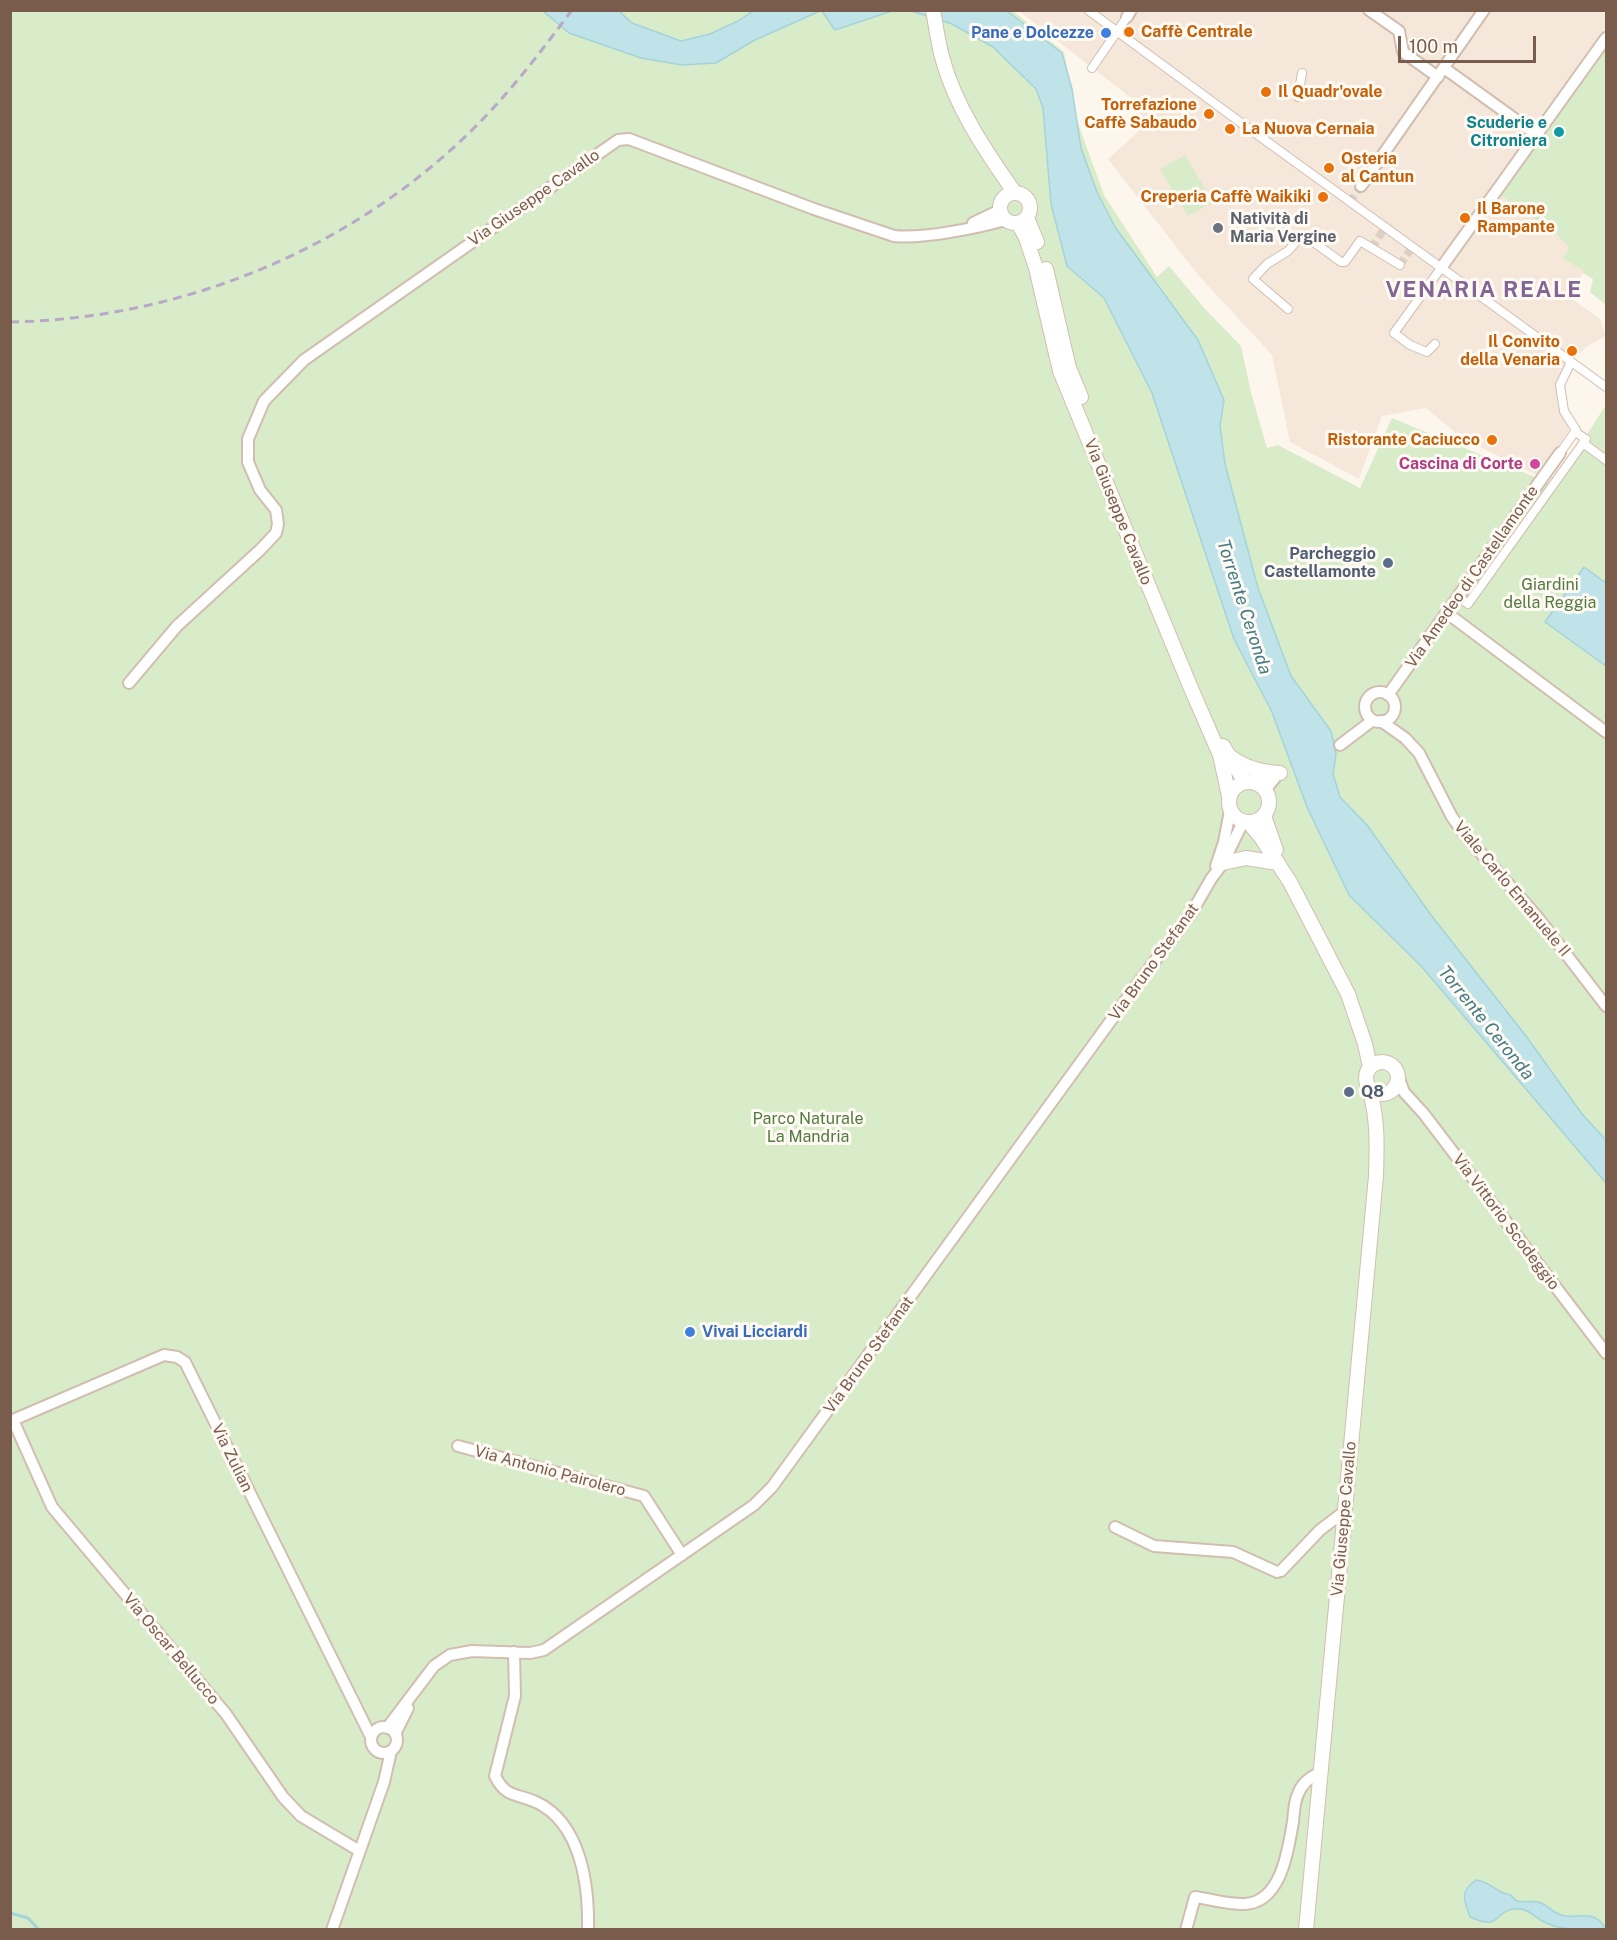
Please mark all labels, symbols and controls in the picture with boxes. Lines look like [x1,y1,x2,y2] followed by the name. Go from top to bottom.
[1141,22,1253,42] place label: Caffè Centrale
[971,23,1094,43] place label: Pane e Dolcezze
[1401,24,1539,62] scale bar
[1122,25,1136,39] marker: Caffè Centrale
[1099,26,1113,40] marker: Pane e Dolcezze
[1409,36,1458,57] text: 100 m
[1278,82,1383,102] place label: Il Quadr'ovale
[1259,85,1273,99] marker: Il Quadr'ovale
[1084,95,1197,133] place label: Torrefazione Caffè Sabaudo
[1202,107,1216,121] marker: Torrefazione Caffè Sabaudo
[1466,113,1547,151] place label: Scuderie e Citroniera
[1242,119,1375,139] place label: La Nuova Cernaia
[1223,122,1237,136] marker: La Nuova Cernaia
[1552,125,1566,139] marker: Scuderie e Citroniera
[465,145,603,251] street label: Via Giuseppe Cavallo
[1341,149,1414,187] place label: Osteria al Cantun
[1322,161,1336,175] marker: Osteria al Cantun
[1141,187,1311,207] place label: Creperia Caffè Waikiki
[1316,190,1330,204] marker: Creperia Caffè Waikiki
[1477,199,1555,237] place label: Il Barone Rampante
[1230,209,1336,247] place label: Natività di Maria Vergine
[1458,211,1472,225] marker: Il Barone Rampante
[1211,221,1225,235] marker: Natività di Maria Vergine
[1385,277,1583,303] district label: VENARIA REALE
[1460,332,1560,370] place label: Il Convito della Venaria
[1565,344,1579,358] marker: Il Convito della Venaria
[1327,430,1480,450] place label: Ristorante Caciucco
[1485,433,1499,447] marker: Ristorante Caciucco
[1080,436,1156,588] street label: Via Giuseppe Cavallo
[1399,454,1523,474] place label: Cascina di Corte
[1528,457,1542,471] marker: Cascina di Corte
[1401,482,1543,672] street label: Via Amedeo di Castellamonte
[1212,537,1276,677] water label: Torrente Ceronda
[1264,544,1376,582] place label: Parcheggio Castellamonte
[1381,556,1395,570] marker: Parcheggio Castellamonte
[1504,575,1596,613] park label: Giardini della Reggia
[1450,817,1574,961] street label: Viale Carlo Emanuele II
[1105,900,1203,1024] street label: Via Bruno Stefanat
[1433,962,1539,1084] water label: Torrente Ceronda
[1361,1082,1384,1102] place label: Q8
[1342,1085,1356,1099] marker: Q8
[753,1109,863,1147] park label: Parco Naturale La Mandria
[1449,1150,1563,1294] street label: Via Vittorio Scodeggio
[820,1293,918,1417] street label: Via Bruno Stefanat
[702,1322,807,1342] place label: Vivai Licciardi
[683,1325,697,1339] marker: Vivai Licciardi
[207,1421,257,1495] street label: Via Zulian
[1328,1441,1360,1597] street label: Via Giuseppe Cavallo
[472,1442,628,1500] street label: Via Antonio Pairolero
[119,1589,223,1709] street label: Via Oscar Bellucco

